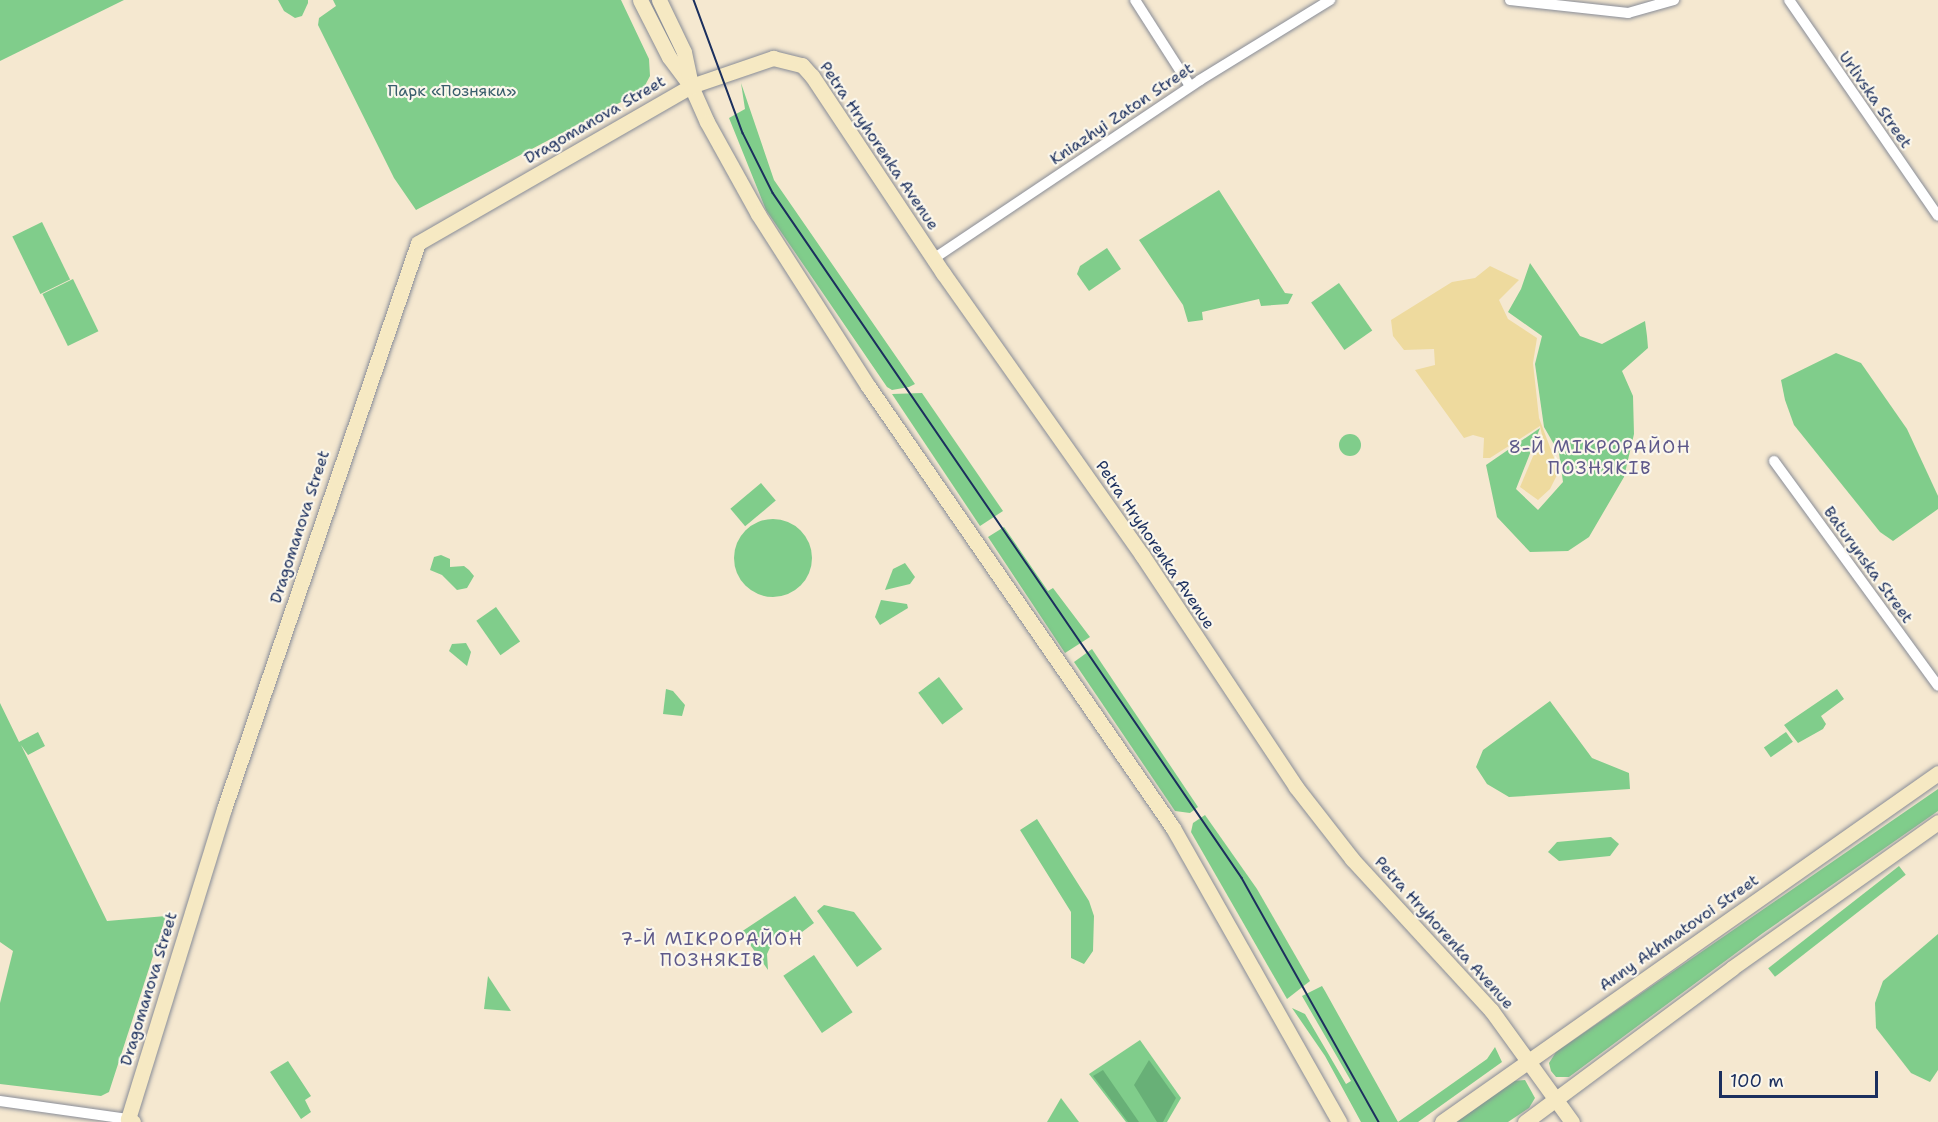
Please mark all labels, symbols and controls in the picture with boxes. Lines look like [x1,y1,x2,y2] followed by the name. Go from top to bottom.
[1834,48,1916,152] street label: Urlivska Street
[815,58,943,234] street label: Petra Hryhorenka Avenue
[1047,59,1197,169] street label: Kniazhyi Zaton Street
[521,72,669,168] street label: Dragomanova Street
[388,81,516,101] park label: Парк «Позняки»
[1508,437,1692,480] district label: 8-Й МІКРОРАЙОН ПОЗНЯКІВ
[266,448,334,606] street label: Dragomanova Street
[1091,457,1219,633] street label: Petra Hryhorenka Avenue
[1819,503,1917,627] street label: Baturynska Street
[1370,853,1518,1013] street label: Petra Hryhorenka Avenue
[1596,871,1762,995] street label: Anny Akhmatovoi Street
[116,910,182,1068] street label: Dragomanova Street
[621,929,803,972] district label: 7-Й МІКРОРАЙОН ПОЗНЯКІВ
[1722,1059,1881,1097] scale bar
[1730,1069,1784,1093] text: 100 m

